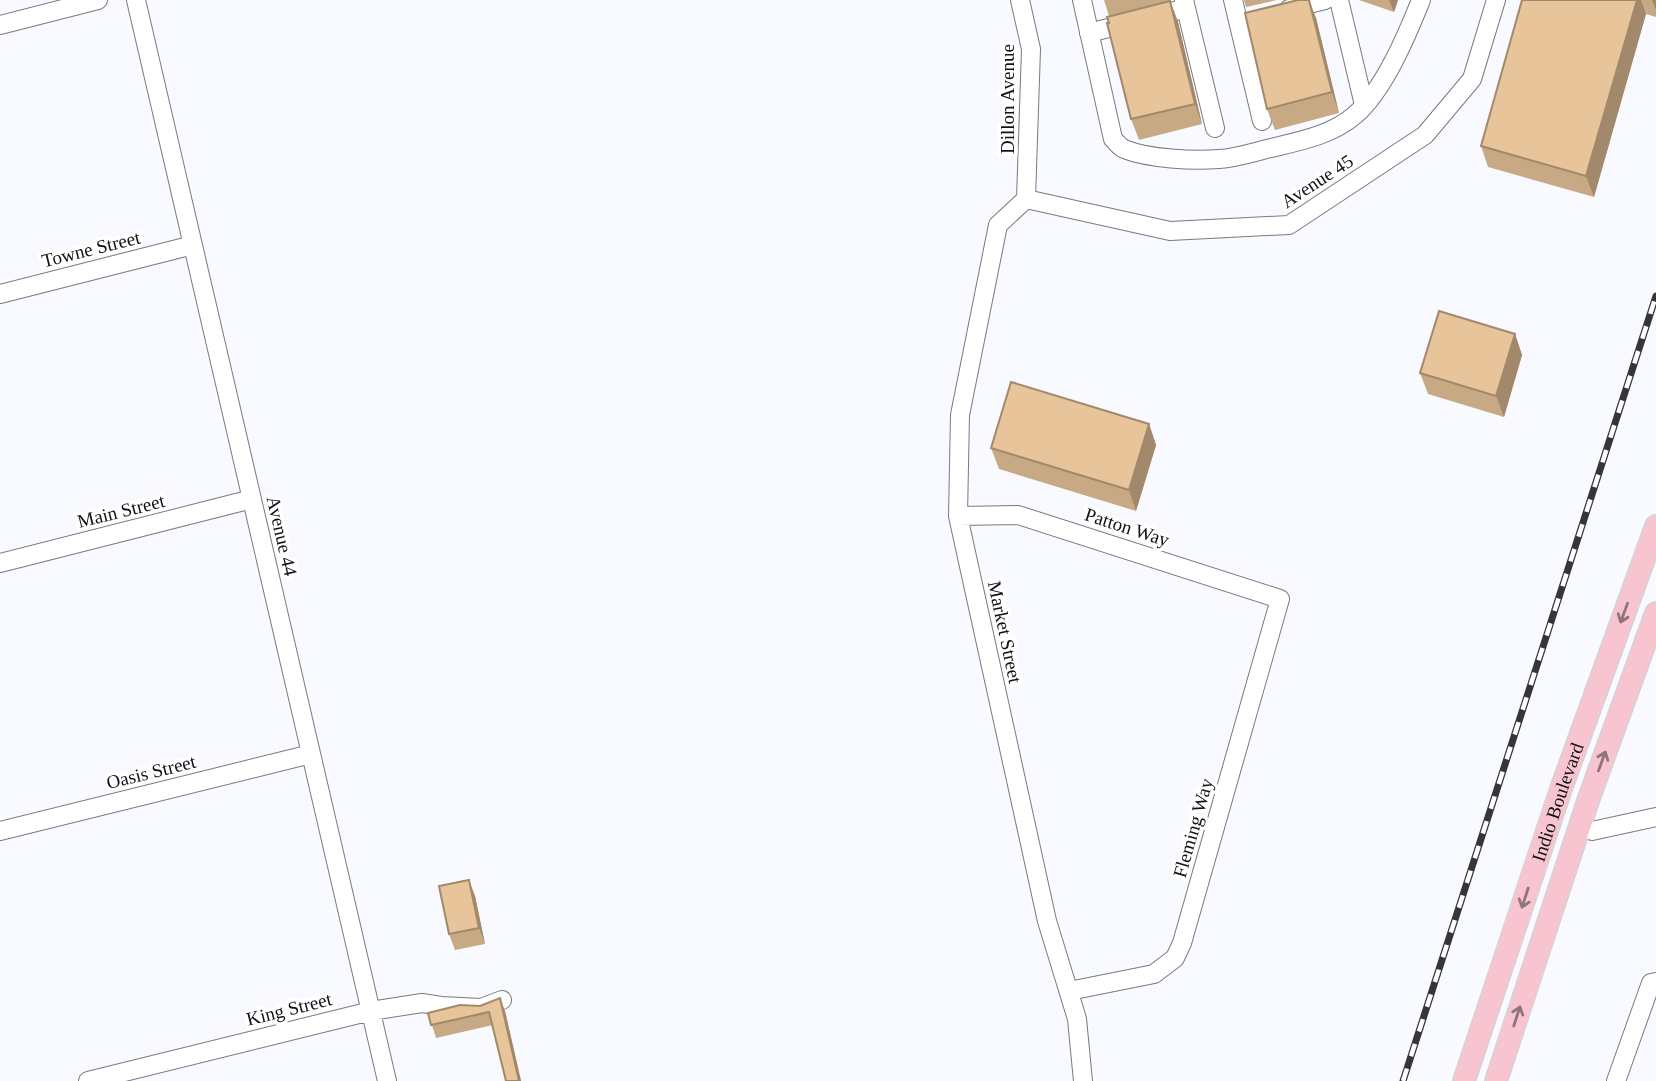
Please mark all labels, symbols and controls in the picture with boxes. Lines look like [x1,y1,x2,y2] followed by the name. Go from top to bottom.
[997,44,1018,154] street label: Dillon Avenue
[1277,150,1357,212] street label: Avenue 45
[40,226,143,271] street label: Towne Street
[75,490,167,532] street label: Main Street
[263,494,302,579] street label: Avenue 44
[1082,504,1172,551] street label: Patton Way
[984,579,1026,686] street label: Market Street
[1617,602,1629,624] one-way arrow
[1527,739,1587,864] street label: Indio Boulevard
[104,751,199,793] street label: Oasis Street
[1597,751,1610,773] one-way arrow
[1169,776,1217,880] street label: Fleming Way
[1518,886,1530,908] one-way arrow
[244,988,334,1030] street label: King Street
[1511,1005,1524,1027] one-way arrow

